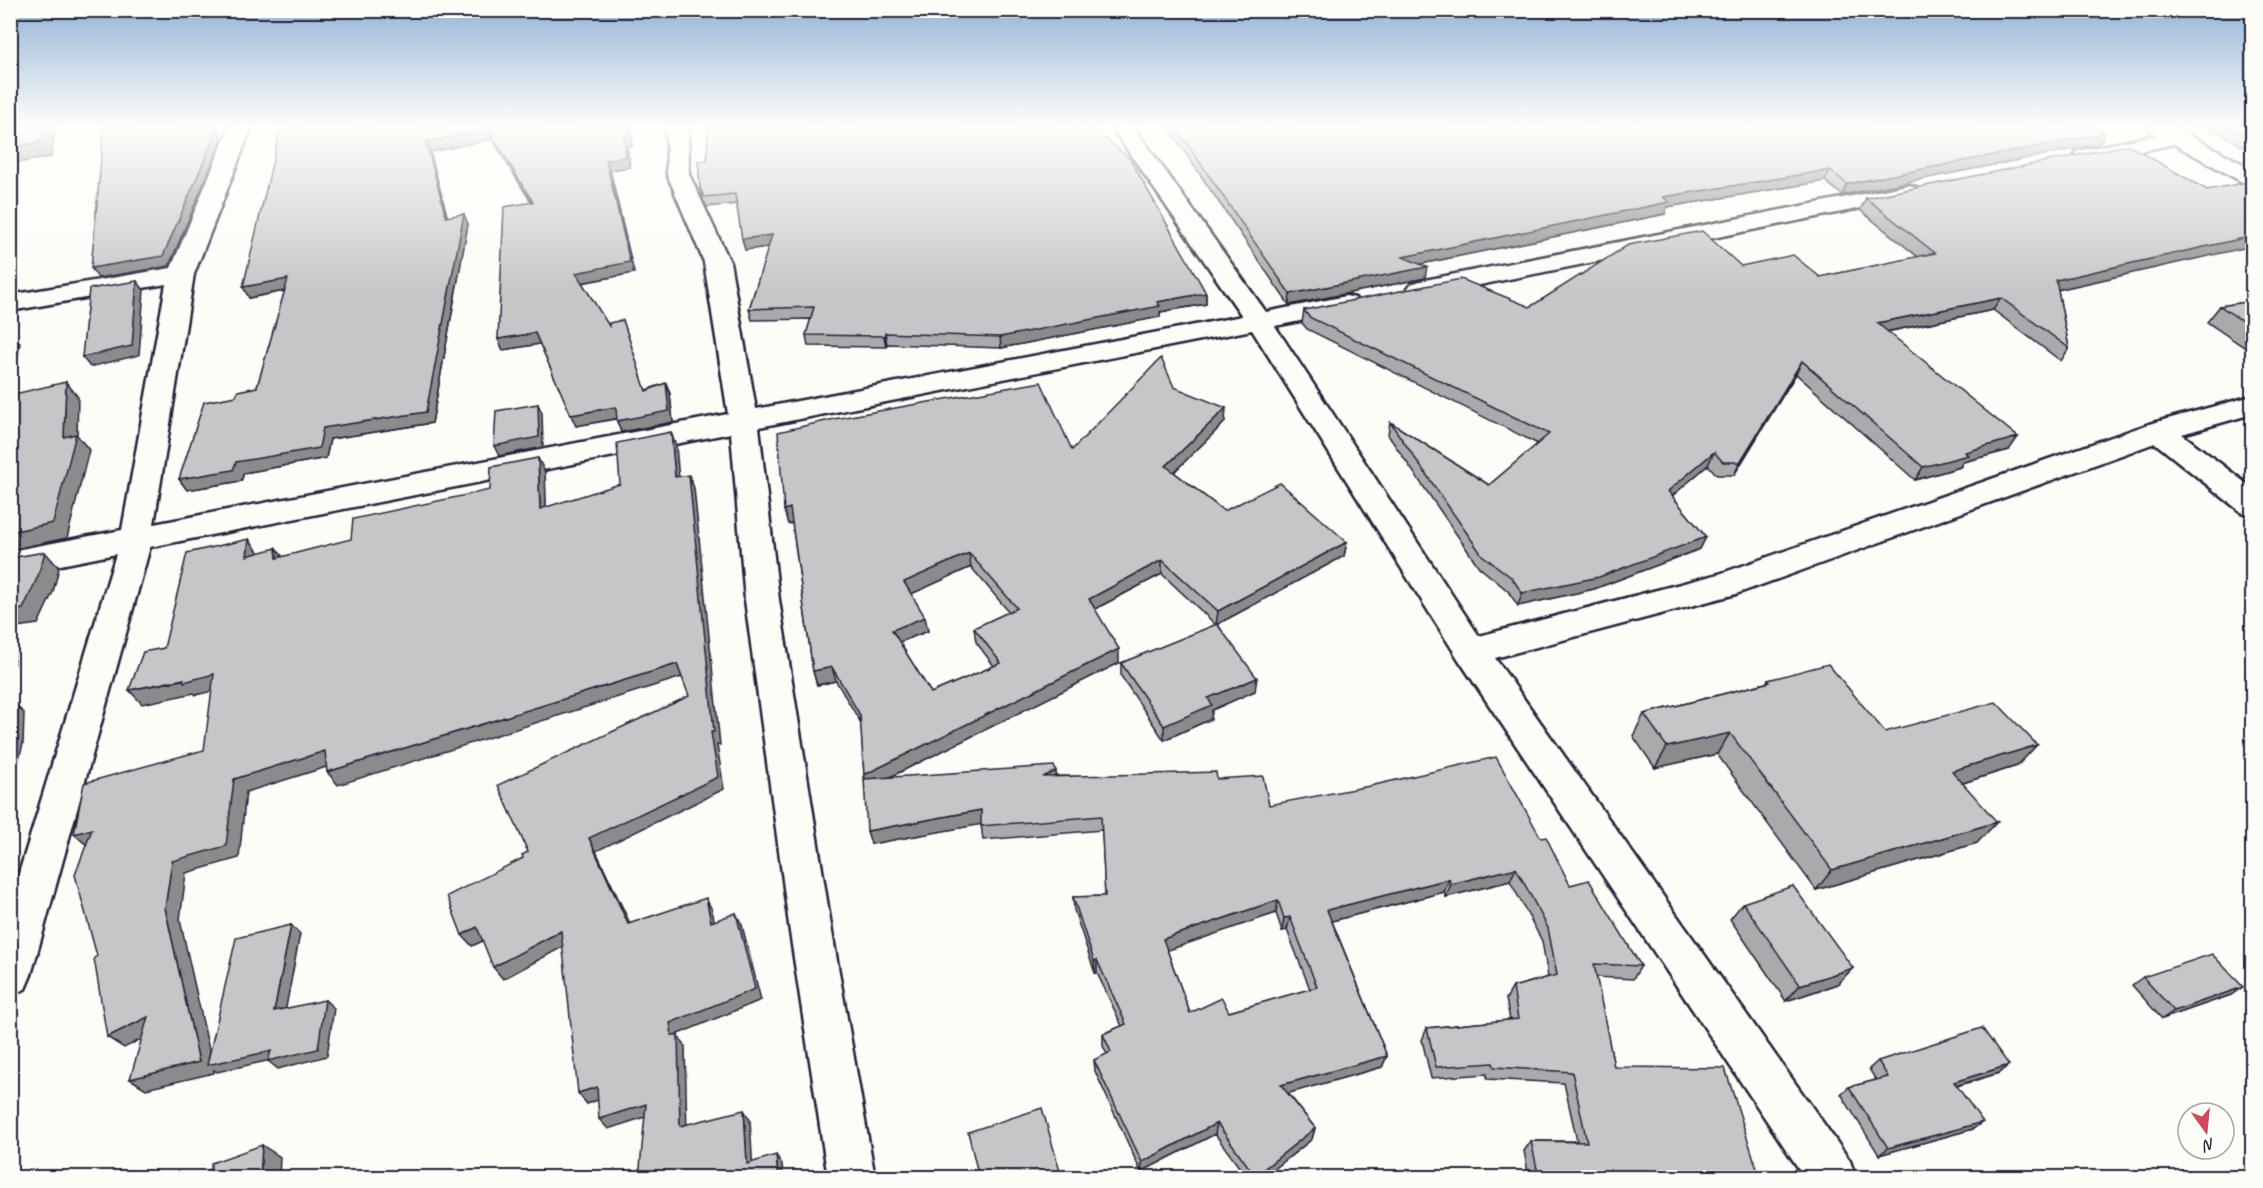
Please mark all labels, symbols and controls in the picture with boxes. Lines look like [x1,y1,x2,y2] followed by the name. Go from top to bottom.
[2176,1101,2236,1161] north arrow
[2199,1134,2217,1156] text: N

